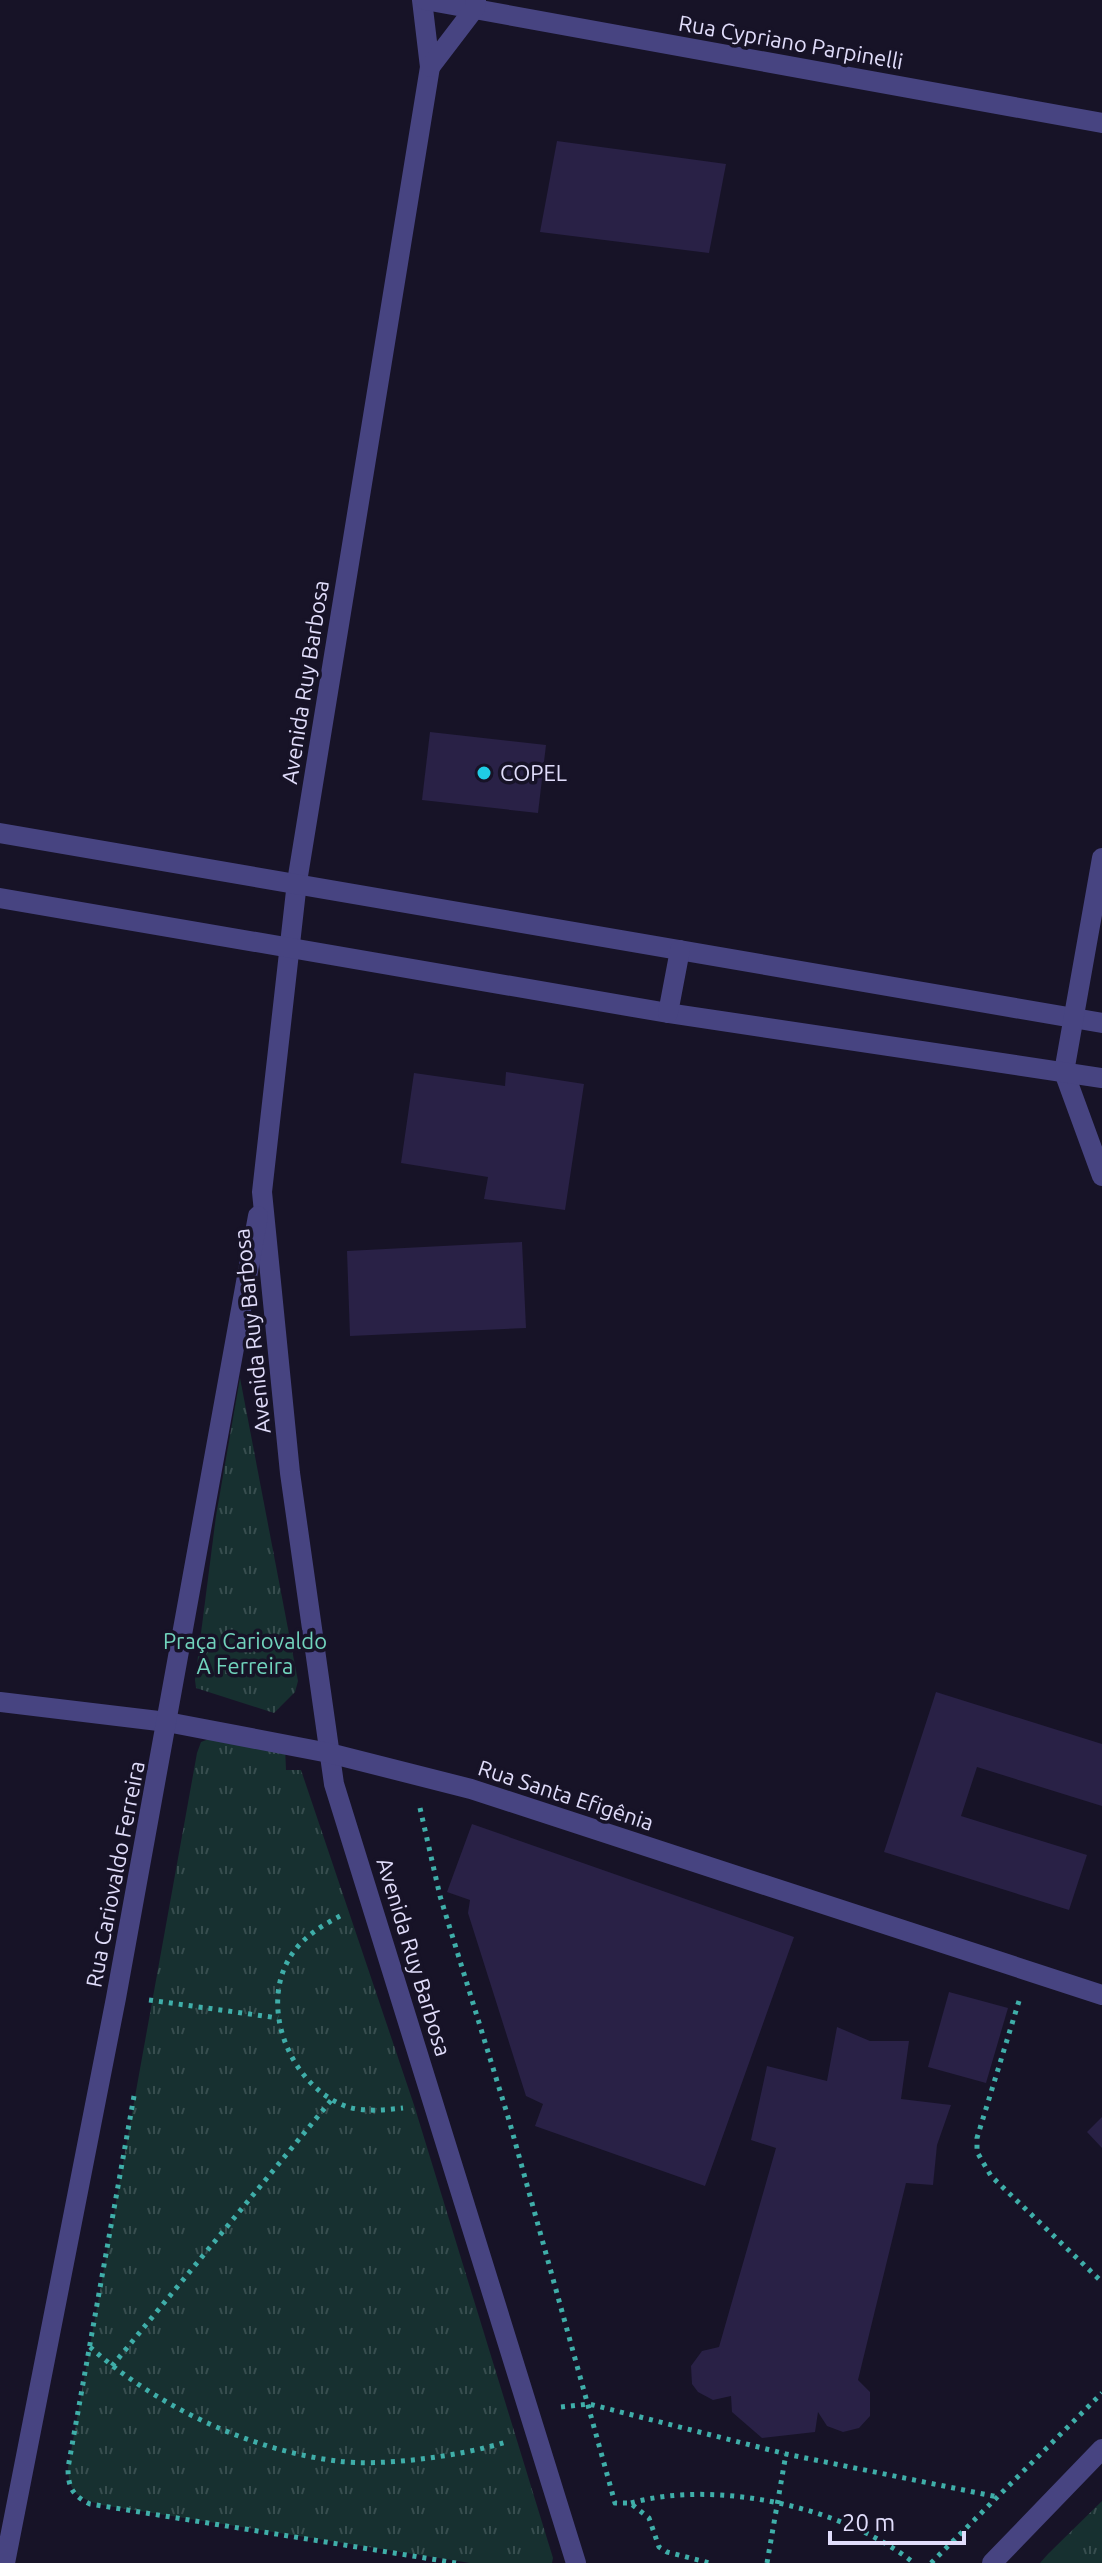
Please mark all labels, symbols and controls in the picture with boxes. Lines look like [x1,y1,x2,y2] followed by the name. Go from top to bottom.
[677,9,905,74] street label: Rua Cypriano Parpinelli
[276,578,333,786] street label: Avenida Ruy Barbosa
[500,760,567,785] place label: COPEL
[475,764,493,782] marker: COPEL
[228,1227,275,1435] street label: Avenida Ruy Barbosa
[163,1628,327,1678] park label: Praça Cariovaldo A Ferreira
[475,1754,657,1835] street label: Rua Santa Efigênia
[80,1759,149,1989] street label: Rua Cariovaldo Ferreira
[372,1855,457,2059] street label: Avenida Ruy Barbosa
[830,2495,964,2545] scale bar
[842,2509,895,2536] text: 20 m

